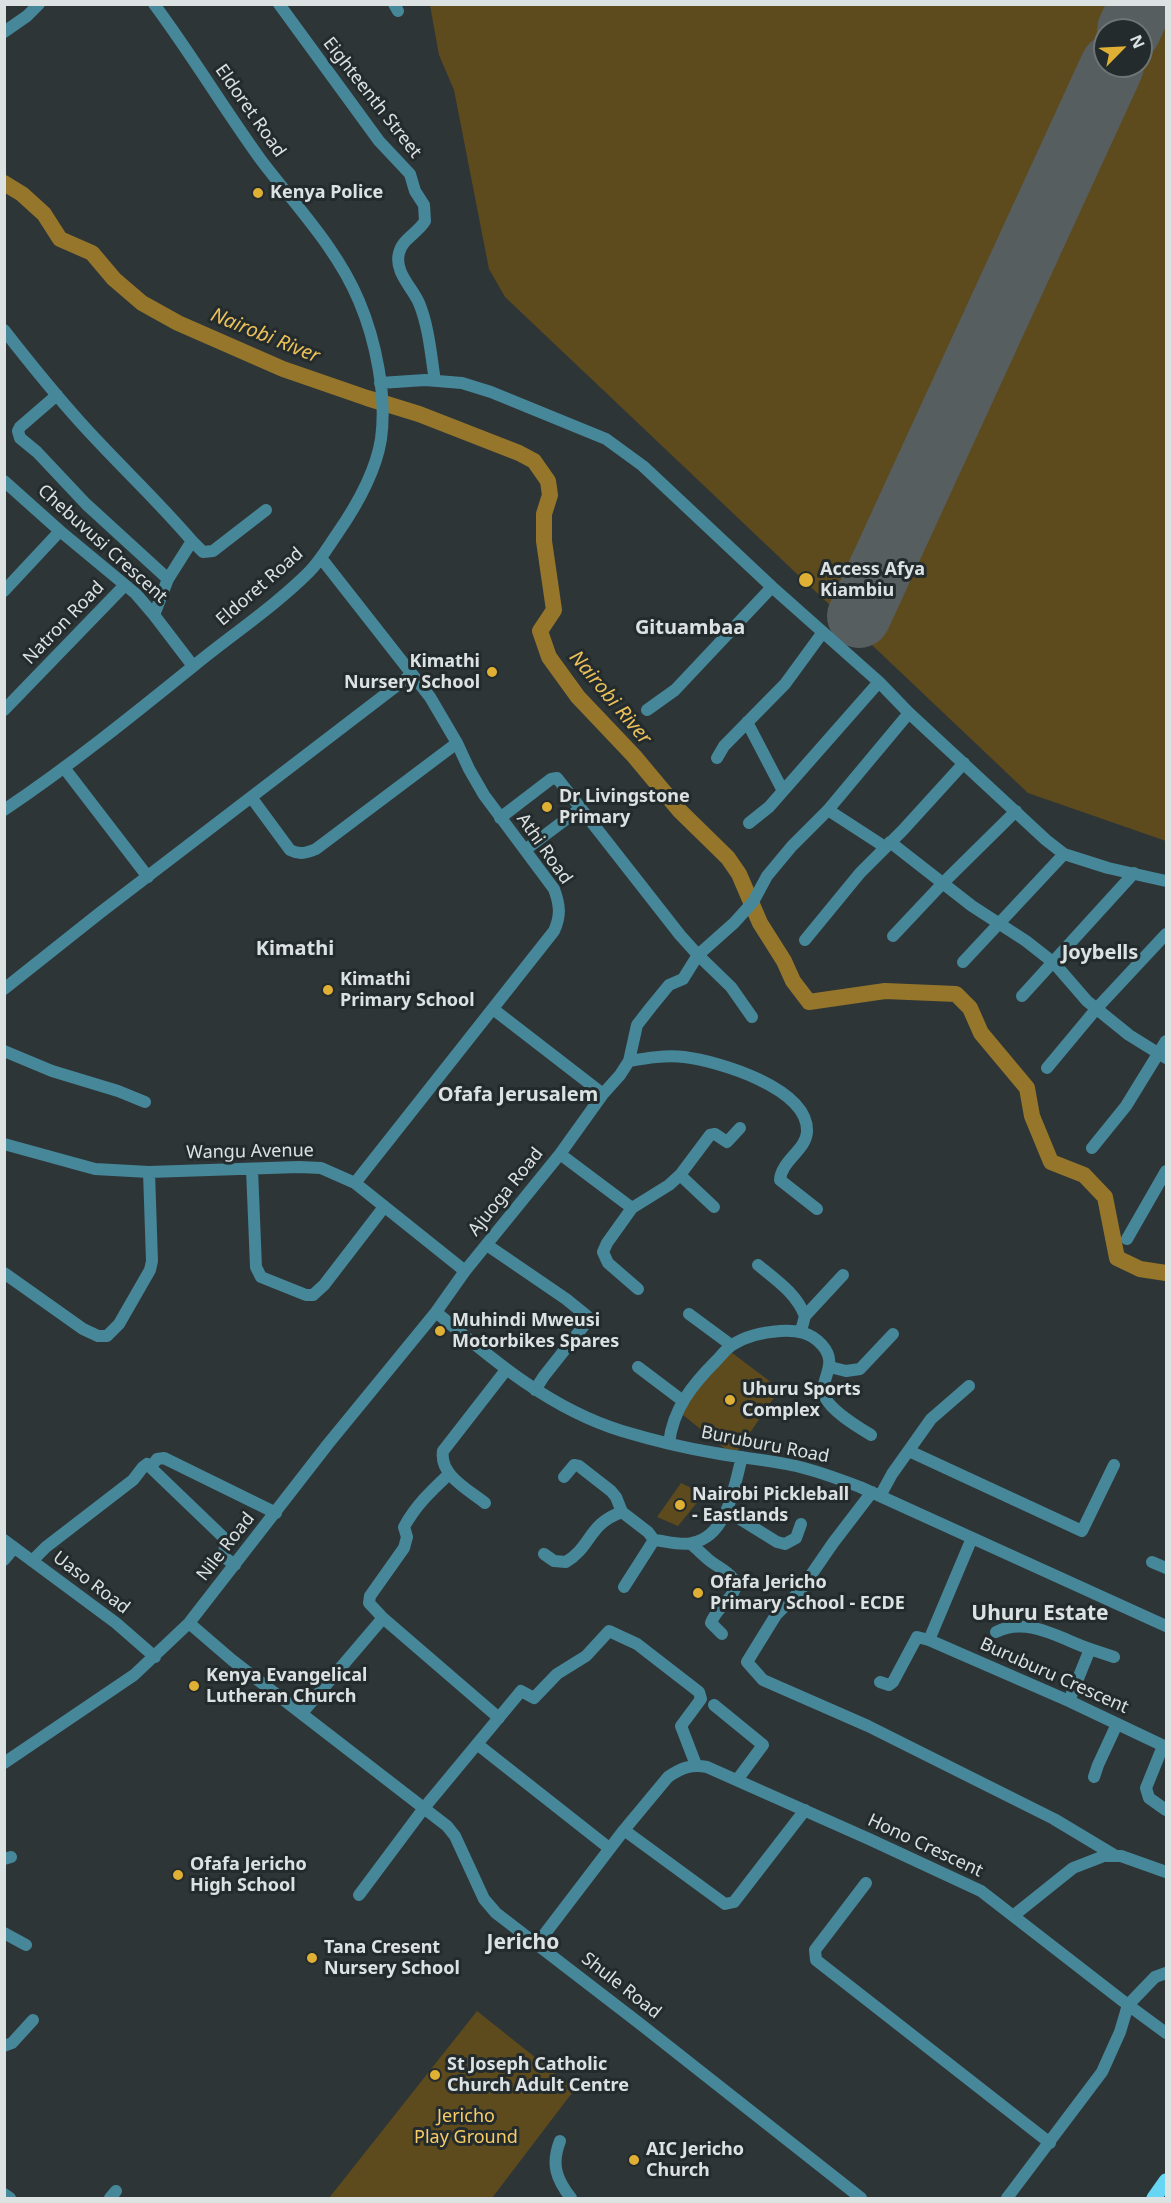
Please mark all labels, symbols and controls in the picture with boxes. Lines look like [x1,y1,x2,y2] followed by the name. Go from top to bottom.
[1093,18,1153,78] north arrow
[1125,31,1150,52] text: N
[318,33,426,163] street label: Eighteenth Street
[210,60,290,162] street label: Eldoret Road
[270,182,383,204] place label: Kenya Police
[251,186,265,200] marker: Kenya Police
[207,303,323,369] water label: Nairobi River
[33,480,171,608] street label: Chebuvusi Crescent
[212,543,308,631] street label: Eldoret Road
[820,559,925,602] place label: Access Afya Kiambiu
[797,571,815,589] marker: Access Afya Kiambiu
[19,577,109,669] street label: Natron Road
[635,616,745,640] district label: Gituambaa
[564,646,656,750] water label: Nairobi River
[344,651,480,694] place label: Kimathi Nursery School
[485,665,499,679] marker: Kimathi Nursery School
[559,786,690,828] place label: Dr Livingstone Primary
[540,800,554,814] marker: Dr Livingstone Primary
[512,809,576,889] street label: Athi Road
[256,937,334,961] district label: Kimathi
[1062,941,1138,965] district label: Joybells
[340,969,475,1012] place label: Kimathi Primary School
[321,983,335,997] marker: Kimathi Primary School
[438,1083,598,1107] district label: Ofafa Jerusalem
[186,1140,314,1164] street label: Wangu Avenue
[464,1144,548,1240] street label: Ajuoga Road
[452,1310,619,1352] place label: Muhindi Mweusi Motorbikes Spares
[433,1324,447,1338] marker: Muhindi Mweusi Motorbikes Spares
[742,1379,861,1422] place label: Uhuru Sports Complex
[723,1393,737,1407] marker: Uhuru Sports Complex
[699,1422,831,1468] street label: Buruburu Road
[692,1484,849,1526] place label: Nairobi Pickleball - Eastlands
[673,1498,687,1512] marker: Nairobi Pickleball - Eastlands
[193,1508,259,1586] street label: Nile Road
[48,1547,134,1619] street label: Uaso Road
[710,1572,905,1614] place label: Ofafa Jericho Primary School - ECDE
[691,1586,705,1600] marker: Ofafa Jericho Primary School - ECDE
[971,1601,1109,1627] district label: Uhuru Estate
[976,1634,1132,1718] street label: Buruburu Crescent
[206,1665,367,1708] place label: Kenya Evangelical Lutheran Church
[187,1679,201,1693] marker: Kenya Evangelical Lutheran Church
[864,1810,986,1882] street label: Hono Crescent
[190,1854,307,1896] place label: Ofafa Jericho High School
[171,1868,185,1882] marker: Ofafa Jericho High School
[487,1930,559,1956] district label: Jericho
[324,1937,460,1980] place label: Tana Cresent Nursery School
[577,1948,665,2024] street label: Shule Road
[305,1951,319,1965] marker: Tana Cresent Nursery School
[447,2054,629,2096] place label: St Joseph Catholic Church Adult Centre
[428,2068,442,2082] marker: St Joseph Catholic Church Adult Centre
[414,2106,518,2148] park label: Jericho Play Ground
[646,2139,744,2182] place label: AIC Jericho Church
[627,2153,641,2167] marker: AIC Jericho Church

